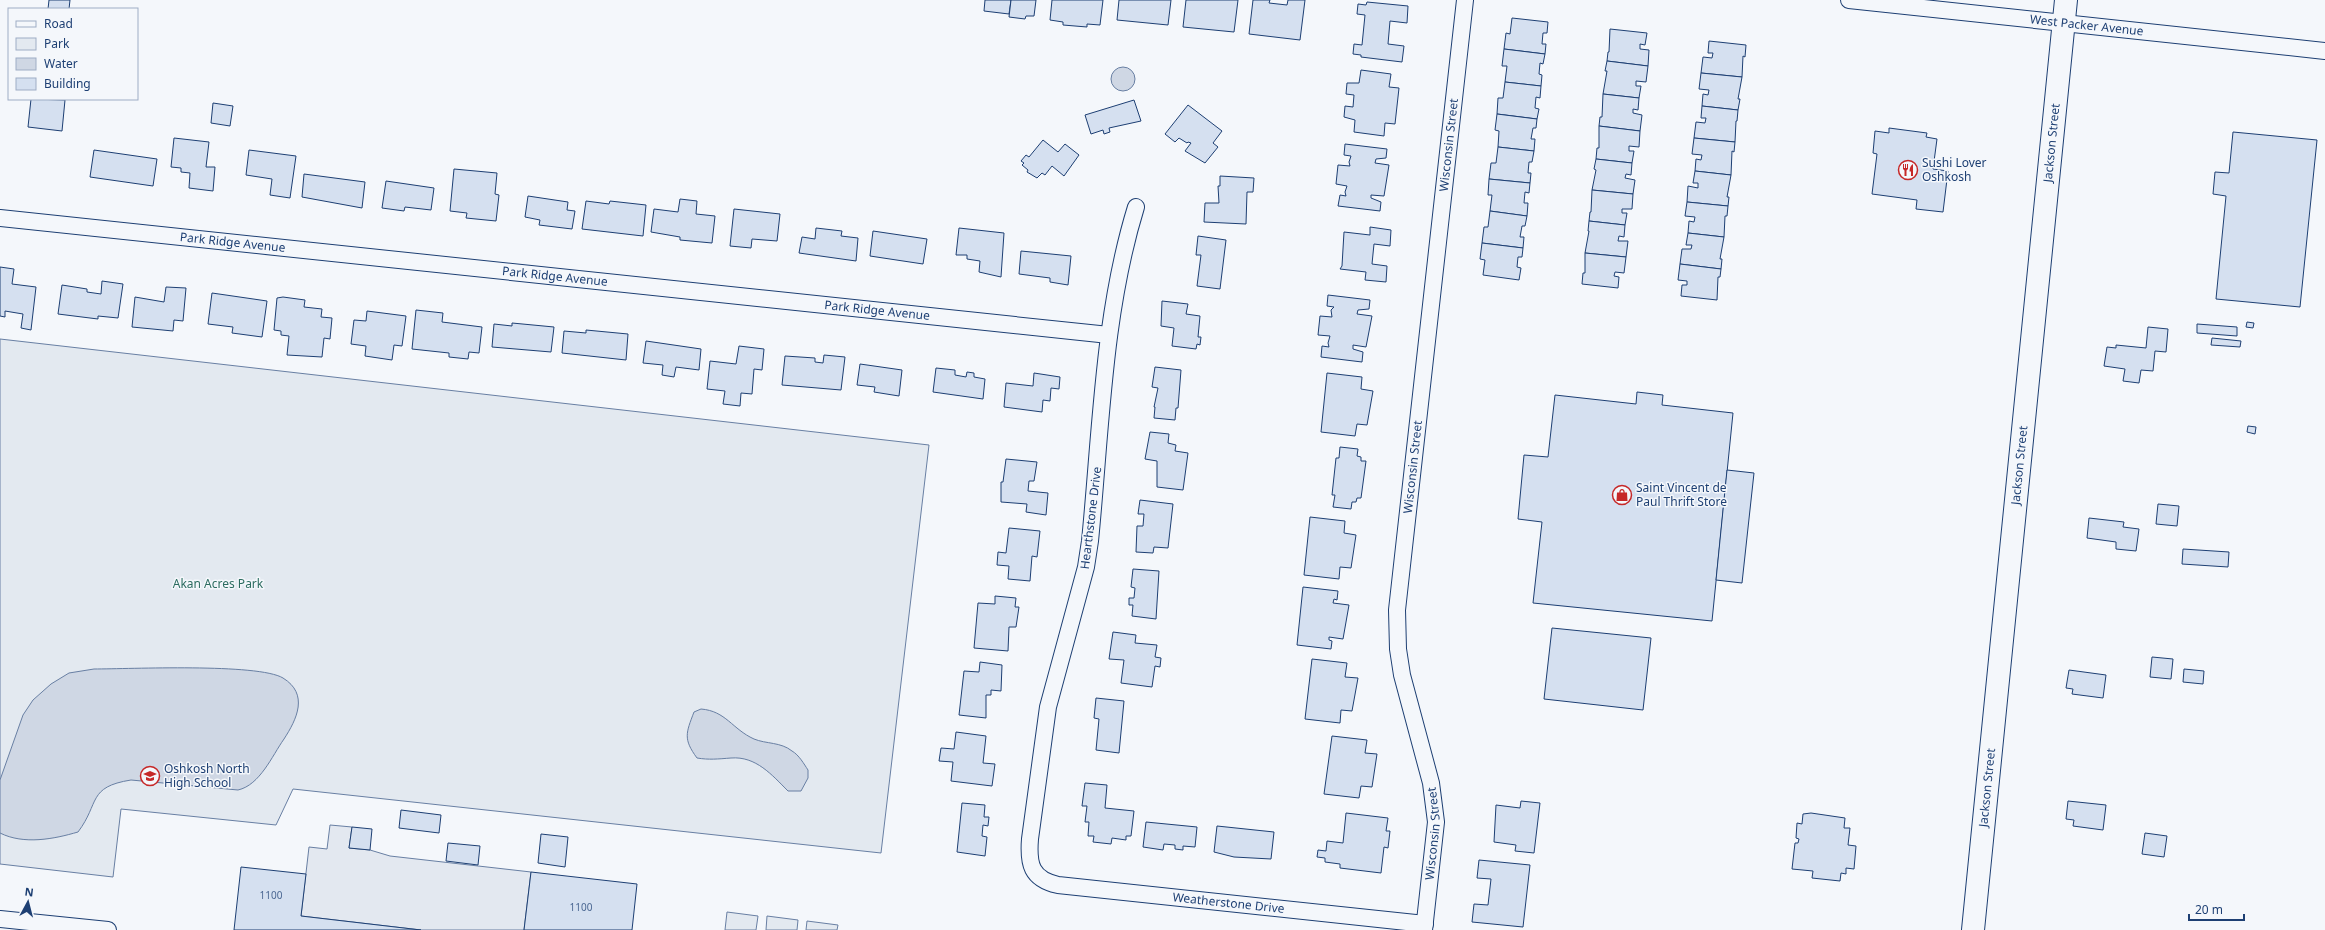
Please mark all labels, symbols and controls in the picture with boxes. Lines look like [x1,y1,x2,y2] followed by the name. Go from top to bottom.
[8,8,138,100] legend
[2029,10,2145,40] street label: West Packer Avenue
[44,15,73,32] text: Road
[44,35,70,52] text: Park
[44,55,78,72] text: Water
[44,75,91,92] text: Building
[1435,97,1462,192] street label: Wisconsin Street
[2039,102,2064,184] street label: Jackson Street
[1922,154,1987,185] place label: Sushi Lover Oshkosh
[1897,159,1919,181] restaurant icon: Sushi Lover Oshkosh
[179,228,287,256] street label: Park Ridge Avenue
[501,262,609,290] street label: Park Ridge Avenue
[824,296,931,324] street label: Park Ridge Avenue
[1399,419,1426,514] street label: Wisconsin Street
[2006,424,2031,507] street label: Jackson Street
[1076,465,1105,570] street label: Hearthstone Drive
[1636,479,1727,510] place label: Saint Vincent de Paul Thrift Store
[1611,484,1633,506] shop icon: Saint Vincent de Paul Thrift Store
[173,575,264,592] park label: Akan Acres Park
[1974,747,1999,829] street label: Jackson Street
[164,760,250,791] place label: Oshkosh North High School
[139,765,161,787] school or university icon: Oshkosh North High School
[1421,786,1444,881] street label: Wisconsin Street
[8,882,48,922] north arrow
[24,884,35,900] text: N
[260,888,283,902] house number: 1100
[1172,888,1286,917] street label: Weatherstone Drive
[2189,896,2244,922] scale bar
[570,900,593,914] house number: 1100
[2195,901,2223,918] text: 20 m

